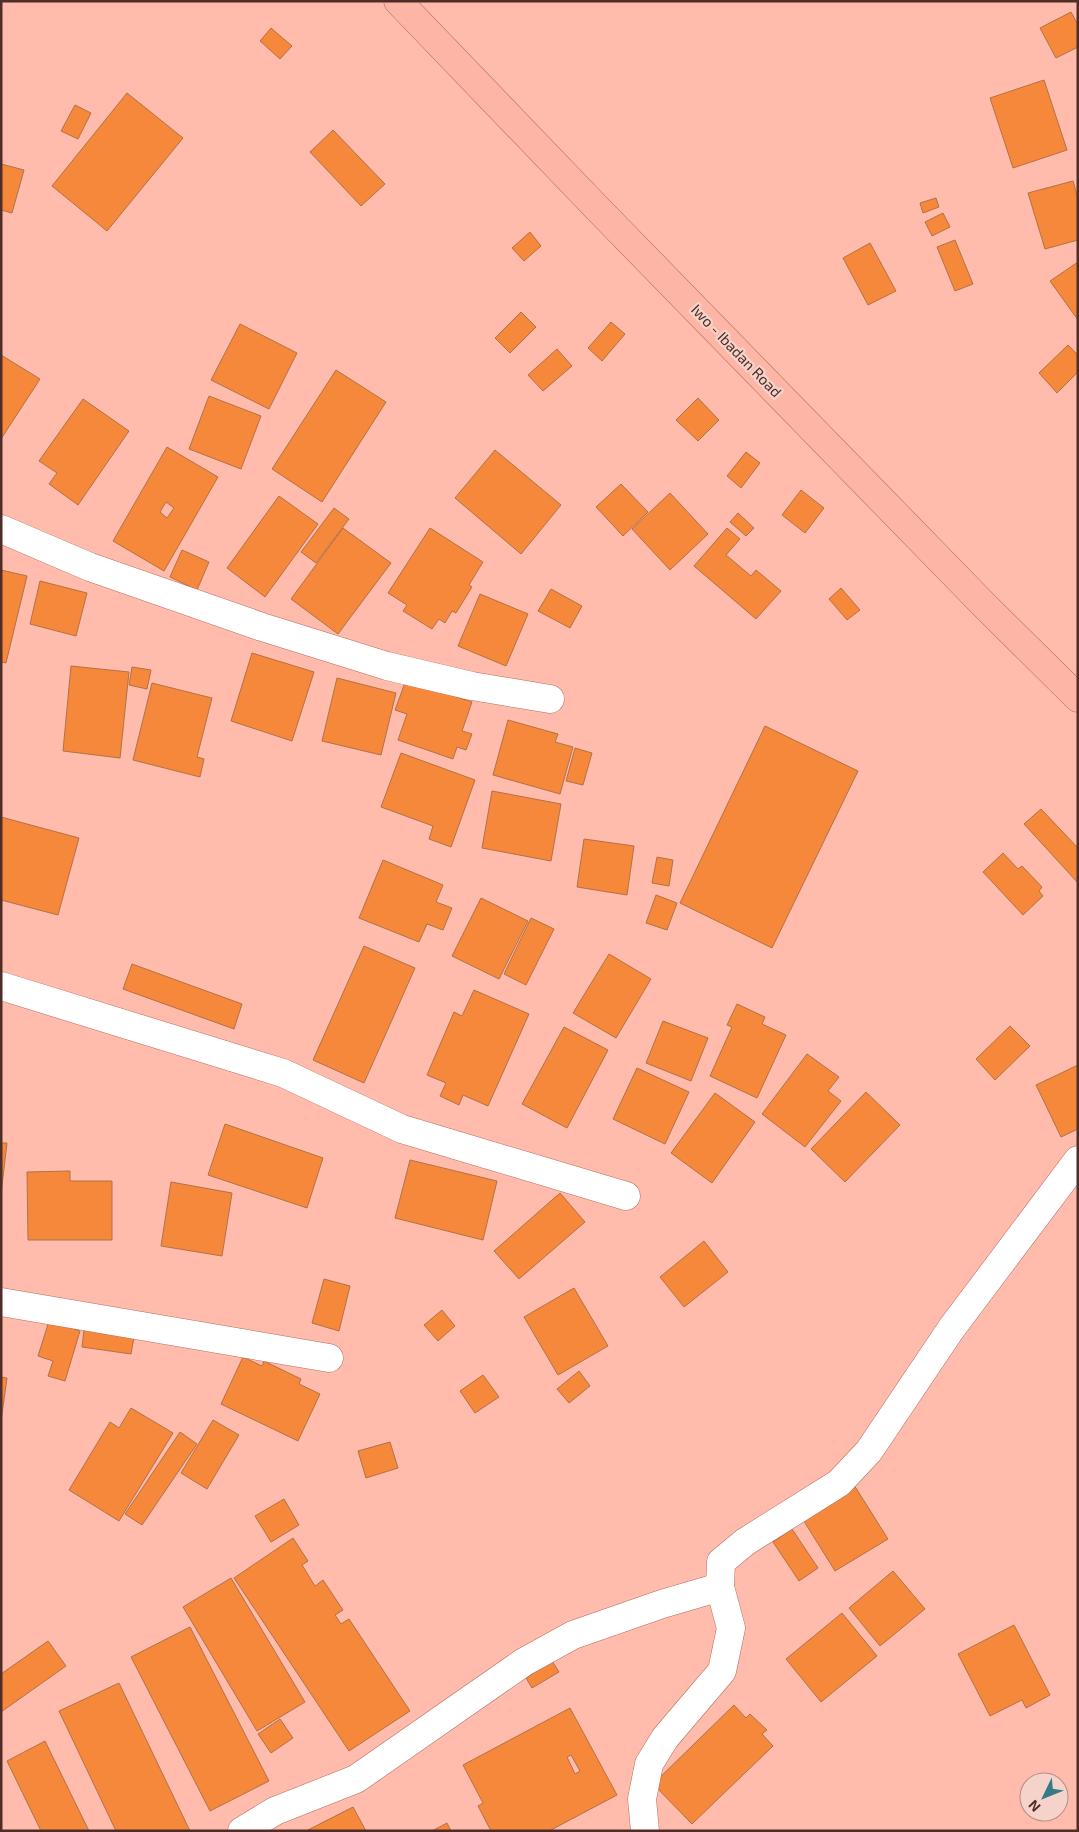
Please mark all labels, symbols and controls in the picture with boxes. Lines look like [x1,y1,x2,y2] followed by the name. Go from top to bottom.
[688,300,786,401] street label: Iwo - Ibadan Road
[1019,1772,1069,1822] north arrow
[1024,1797,1044,1816] text: N

